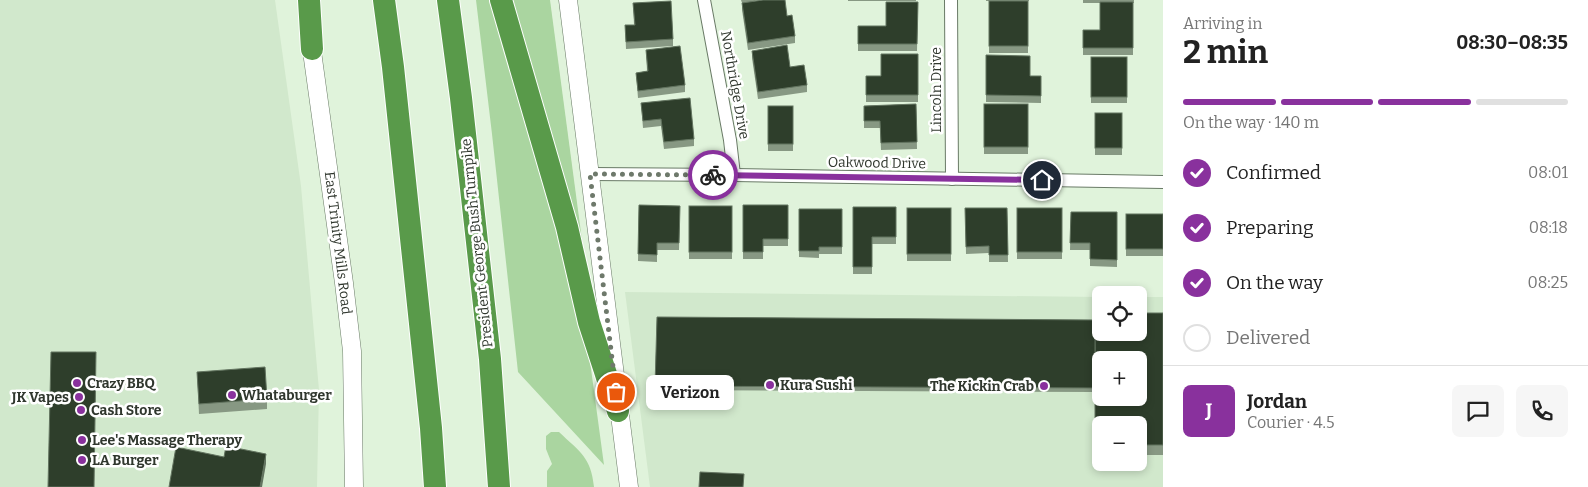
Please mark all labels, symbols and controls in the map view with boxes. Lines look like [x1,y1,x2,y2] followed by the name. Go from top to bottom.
[1183,14,1262,33] text: Arriving in
[717,29,753,141] street label: Northridge Drive
[1456,31,1568,54] text: 08:30–08:35
[1183,33,1268,71] text: 2 min
[928,47,945,133] street label: Lincoln Drive
[1183,113,1319,132] text: On the way · 140 m
[458,138,496,348] street label: President George Bush Turnpike
[688,150,738,200] courier
[828,154,926,172] street label: Oakwood Drive
[1021,159,1063,201] pin
[1183,159,1211,187] icon: check
[699,161,727,189] icon: bike
[1226,161,1321,184] text: Confirmed
[1528,163,1568,182] text: 08:01
[1028,166,1056,194] icon: home
[321,171,355,315] street label: East Trinity Mills Road
[1183,214,1211,242] icon: check
[1226,216,1314,239] text: Preparing
[1529,218,1568,237] text: 08:18
[1183,269,1211,297] icon: check
[1226,271,1323,294] text: On the way
[1528,273,1568,292] text: 08:25
[1092,286,1147,471] map controls
[1092,286,1147,341] button: locate
[1226,326,1310,349] text: Delivered
[1092,351,1147,406] button: +
[595,371,637,413] pin
[646,374,734,410] callout: Verizon
[87,375,156,392] place label: Crazy BBQ
[71,377,83,389] marker: Crazy BBQ
[780,377,853,394] place label: Kura Sushi
[602,378,630,406] icon: bag
[930,378,1034,395] place label: The Kickin Crab
[764,379,776,391] marker: Kura Sushi
[1038,380,1050,392] marker: The Kickin Crab
[660,383,720,402] text: Verizon
[1452,385,1504,437] button: chat
[1516,385,1568,437] button: phone
[242,387,332,404] place label: Whataburger
[11,389,69,406] place label: JK Vapes
[226,389,238,401] marker: Whataburger
[1247,390,1307,413] text: Jordan
[73,391,85,403] marker: JK Vapes
[1206,399,1212,422] text: J
[91,402,162,419] place label: Cash Store
[75,404,87,416] marker: Cash Store
[1247,413,1335,432] text: Courier · 4.5
[1092,416,1147,471] button: −
[92,432,242,449] place label: Lee's Massage Therapy
[76,434,88,446] marker: Lee's Massage Therapy
[92,452,159,469] place label: LA Burger
[76,454,88,466] marker: LA Burger

